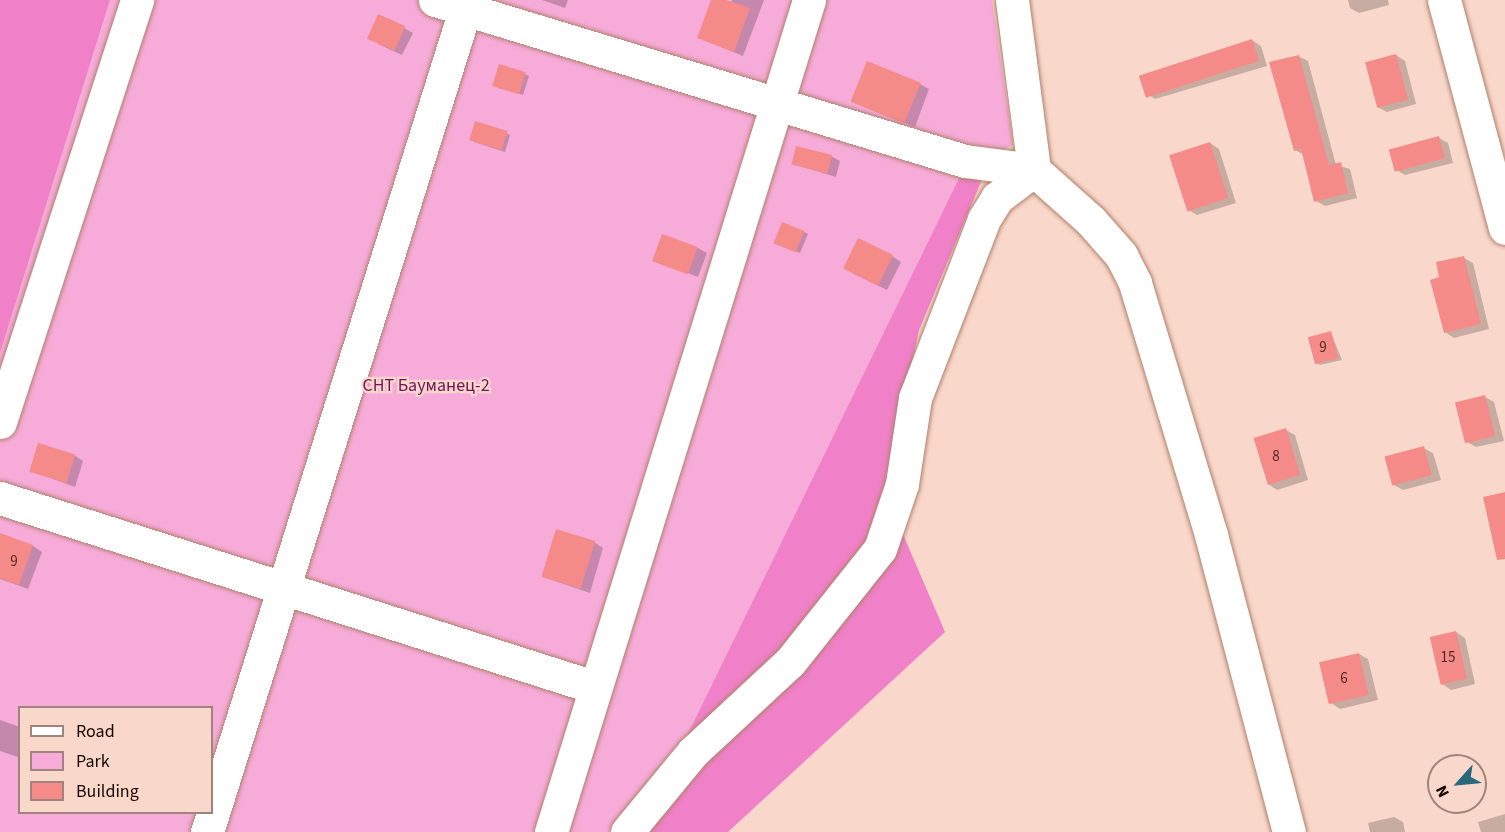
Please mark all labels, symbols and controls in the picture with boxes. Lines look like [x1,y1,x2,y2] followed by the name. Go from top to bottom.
[1319,339,1327,357] house number: 9
[362,375,490,397] park label: СНТ Бауманец-2
[1272,448,1280,466] house number: 8
[10,553,18,571] house number: 9
[1441,649,1455,667] house number: 15
[1340,670,1348,688] house number: 6
[18,706,213,814] legend
[76,719,115,744] text: Road
[76,749,110,774] text: Park
[1427,754,1487,814] north arrow
[76,779,139,804] text: Building
[1431,782,1455,801] text: N

